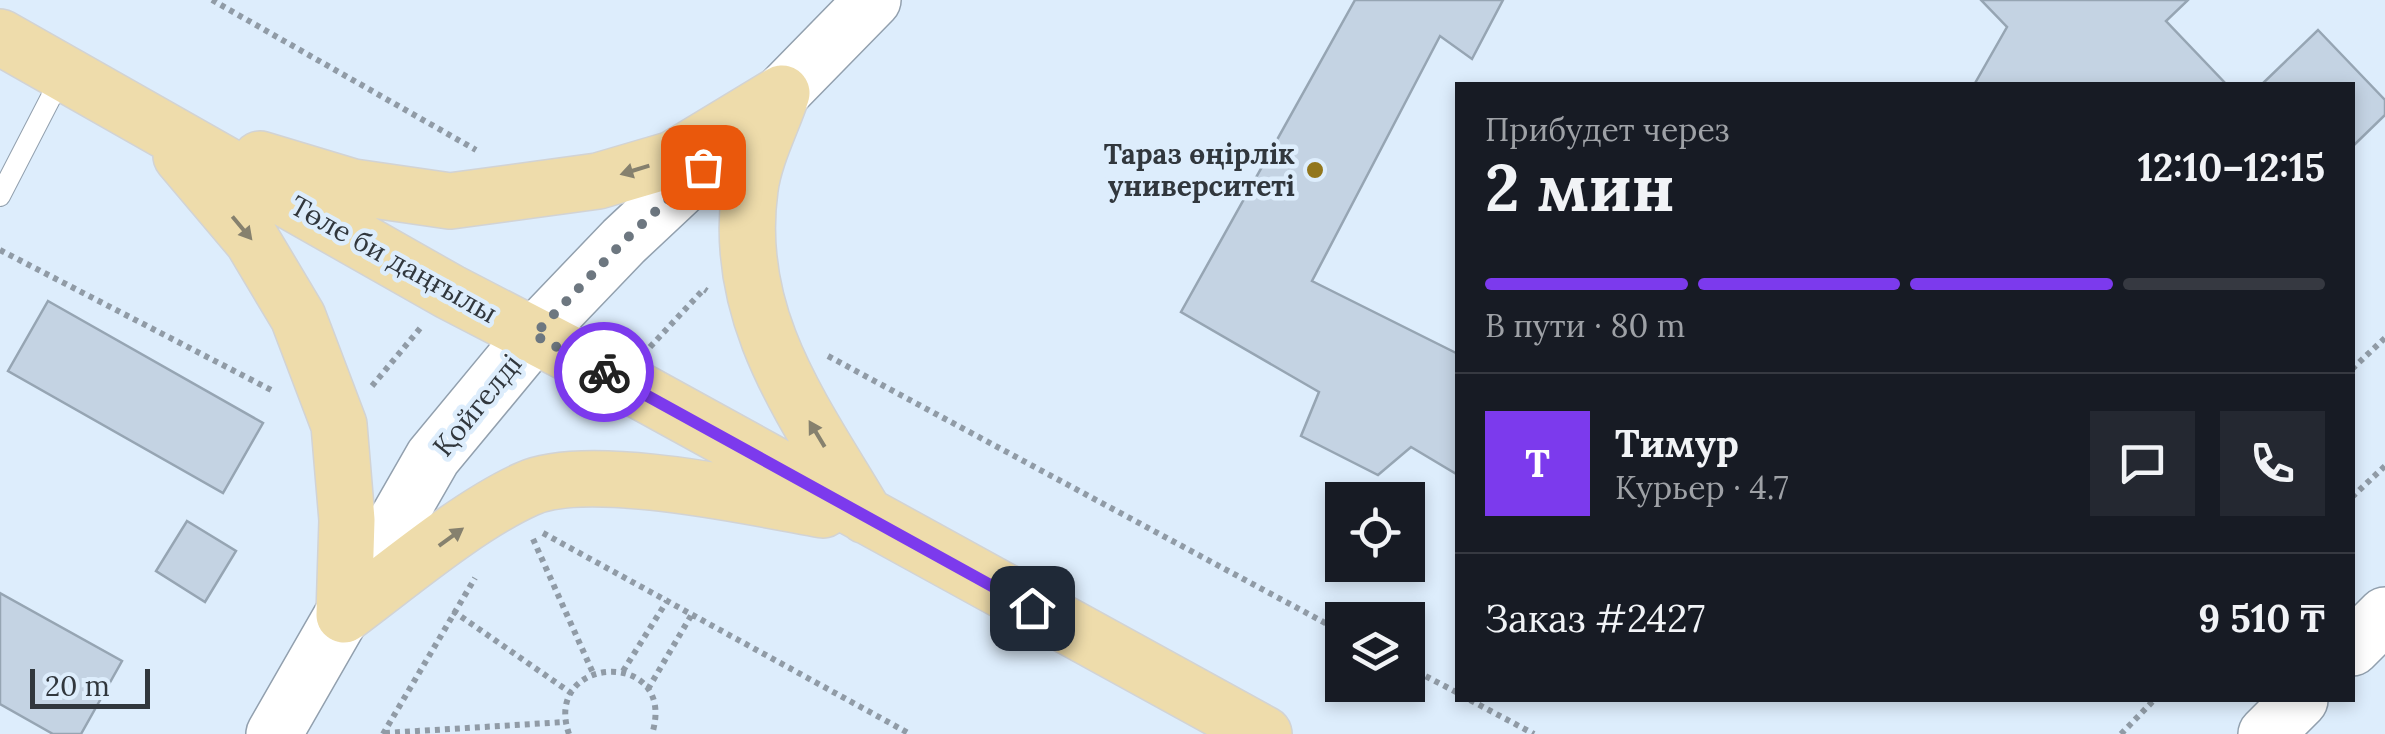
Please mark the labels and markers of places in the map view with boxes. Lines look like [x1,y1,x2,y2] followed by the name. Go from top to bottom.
[661,125,746,210] pin
[1104,136,1295,204] place label: Тараз өңірлік университеті
[1304,159,1326,181] marker: Тараз өңірлік университеті
[990,566,1075,651] pin

